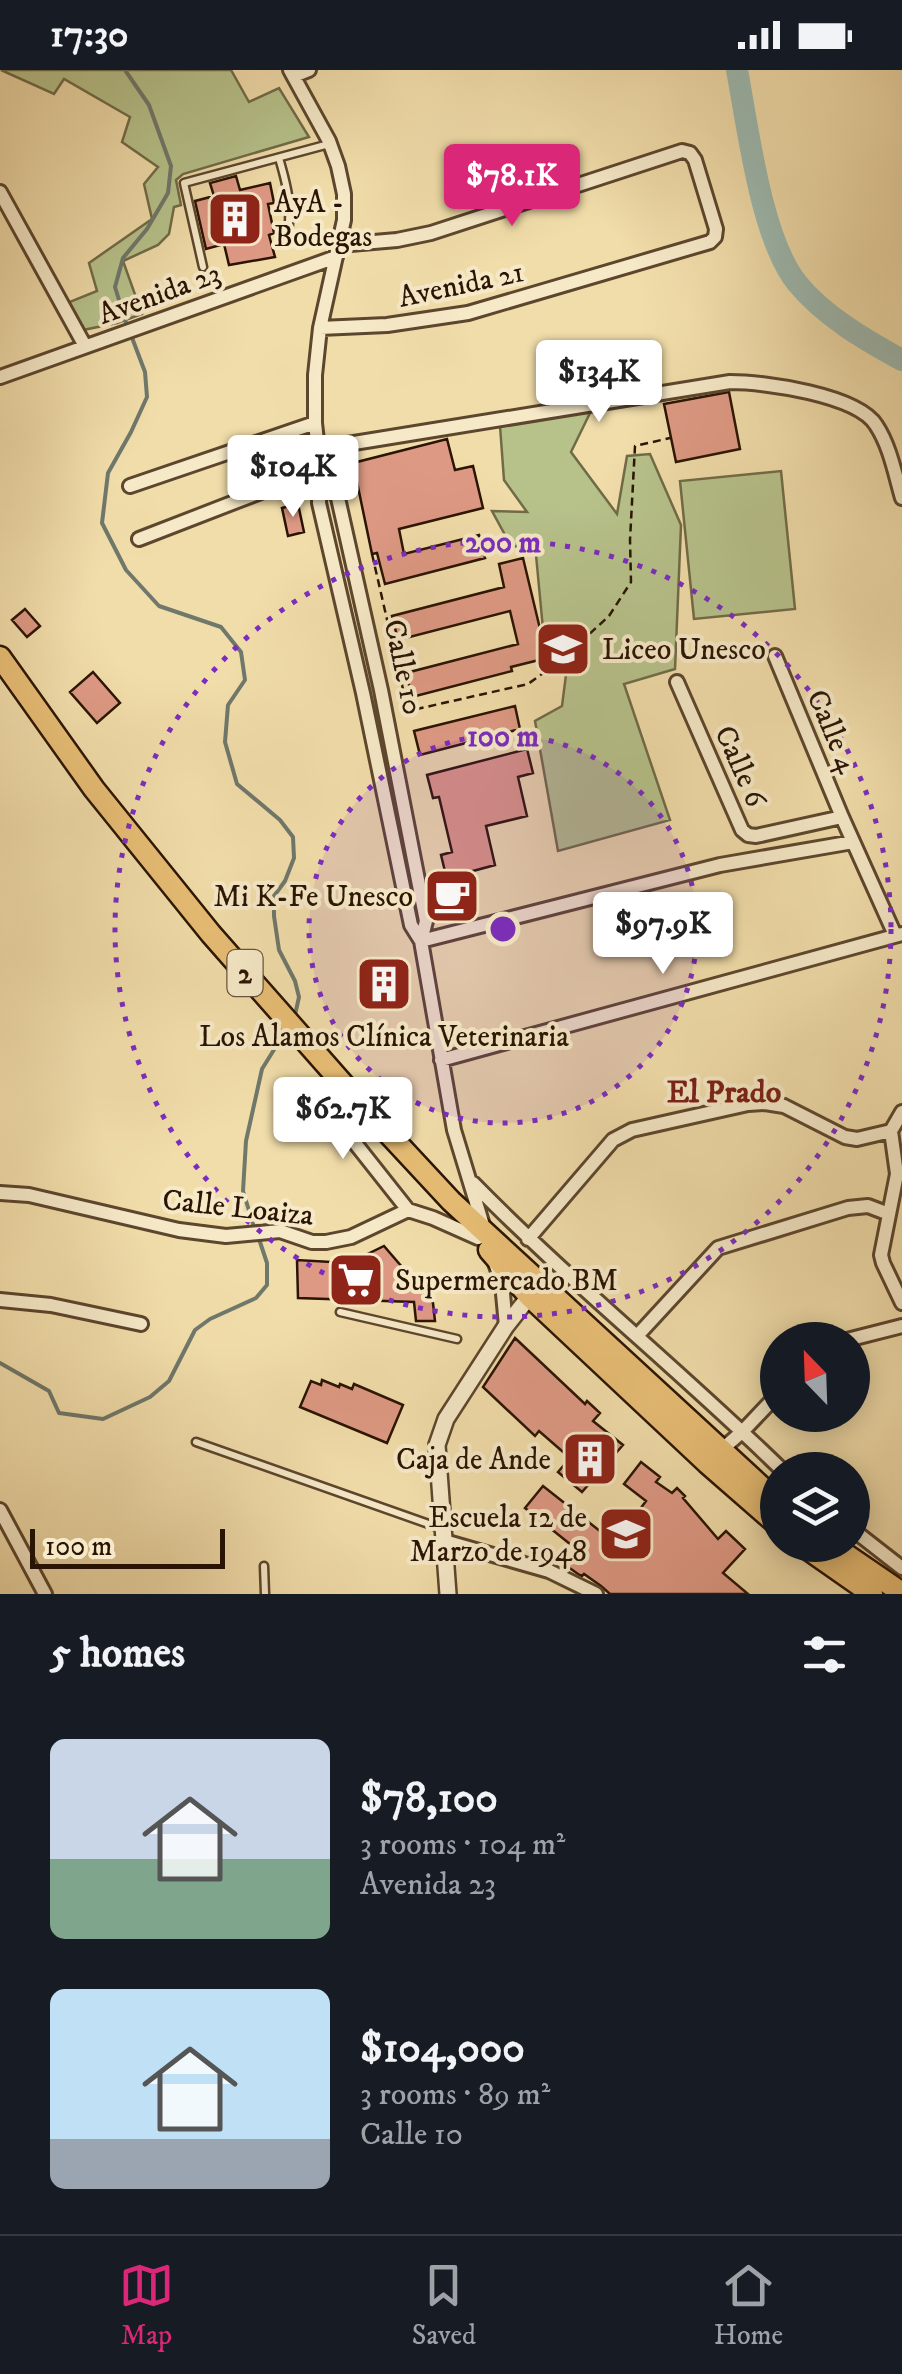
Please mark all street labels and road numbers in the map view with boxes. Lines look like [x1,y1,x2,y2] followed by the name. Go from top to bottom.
[395,254,527,317] street label: Avenida 21
[93,255,226,334] street label: Avenida 23
[374,616,431,718] street label: Calle 10
[798,684,866,779] street label: Calle 4
[705,720,774,814] street label: Calle 6
[228,950,262,996] road number: 2
[160,1182,316,1235] street label: Calle Loaiza

